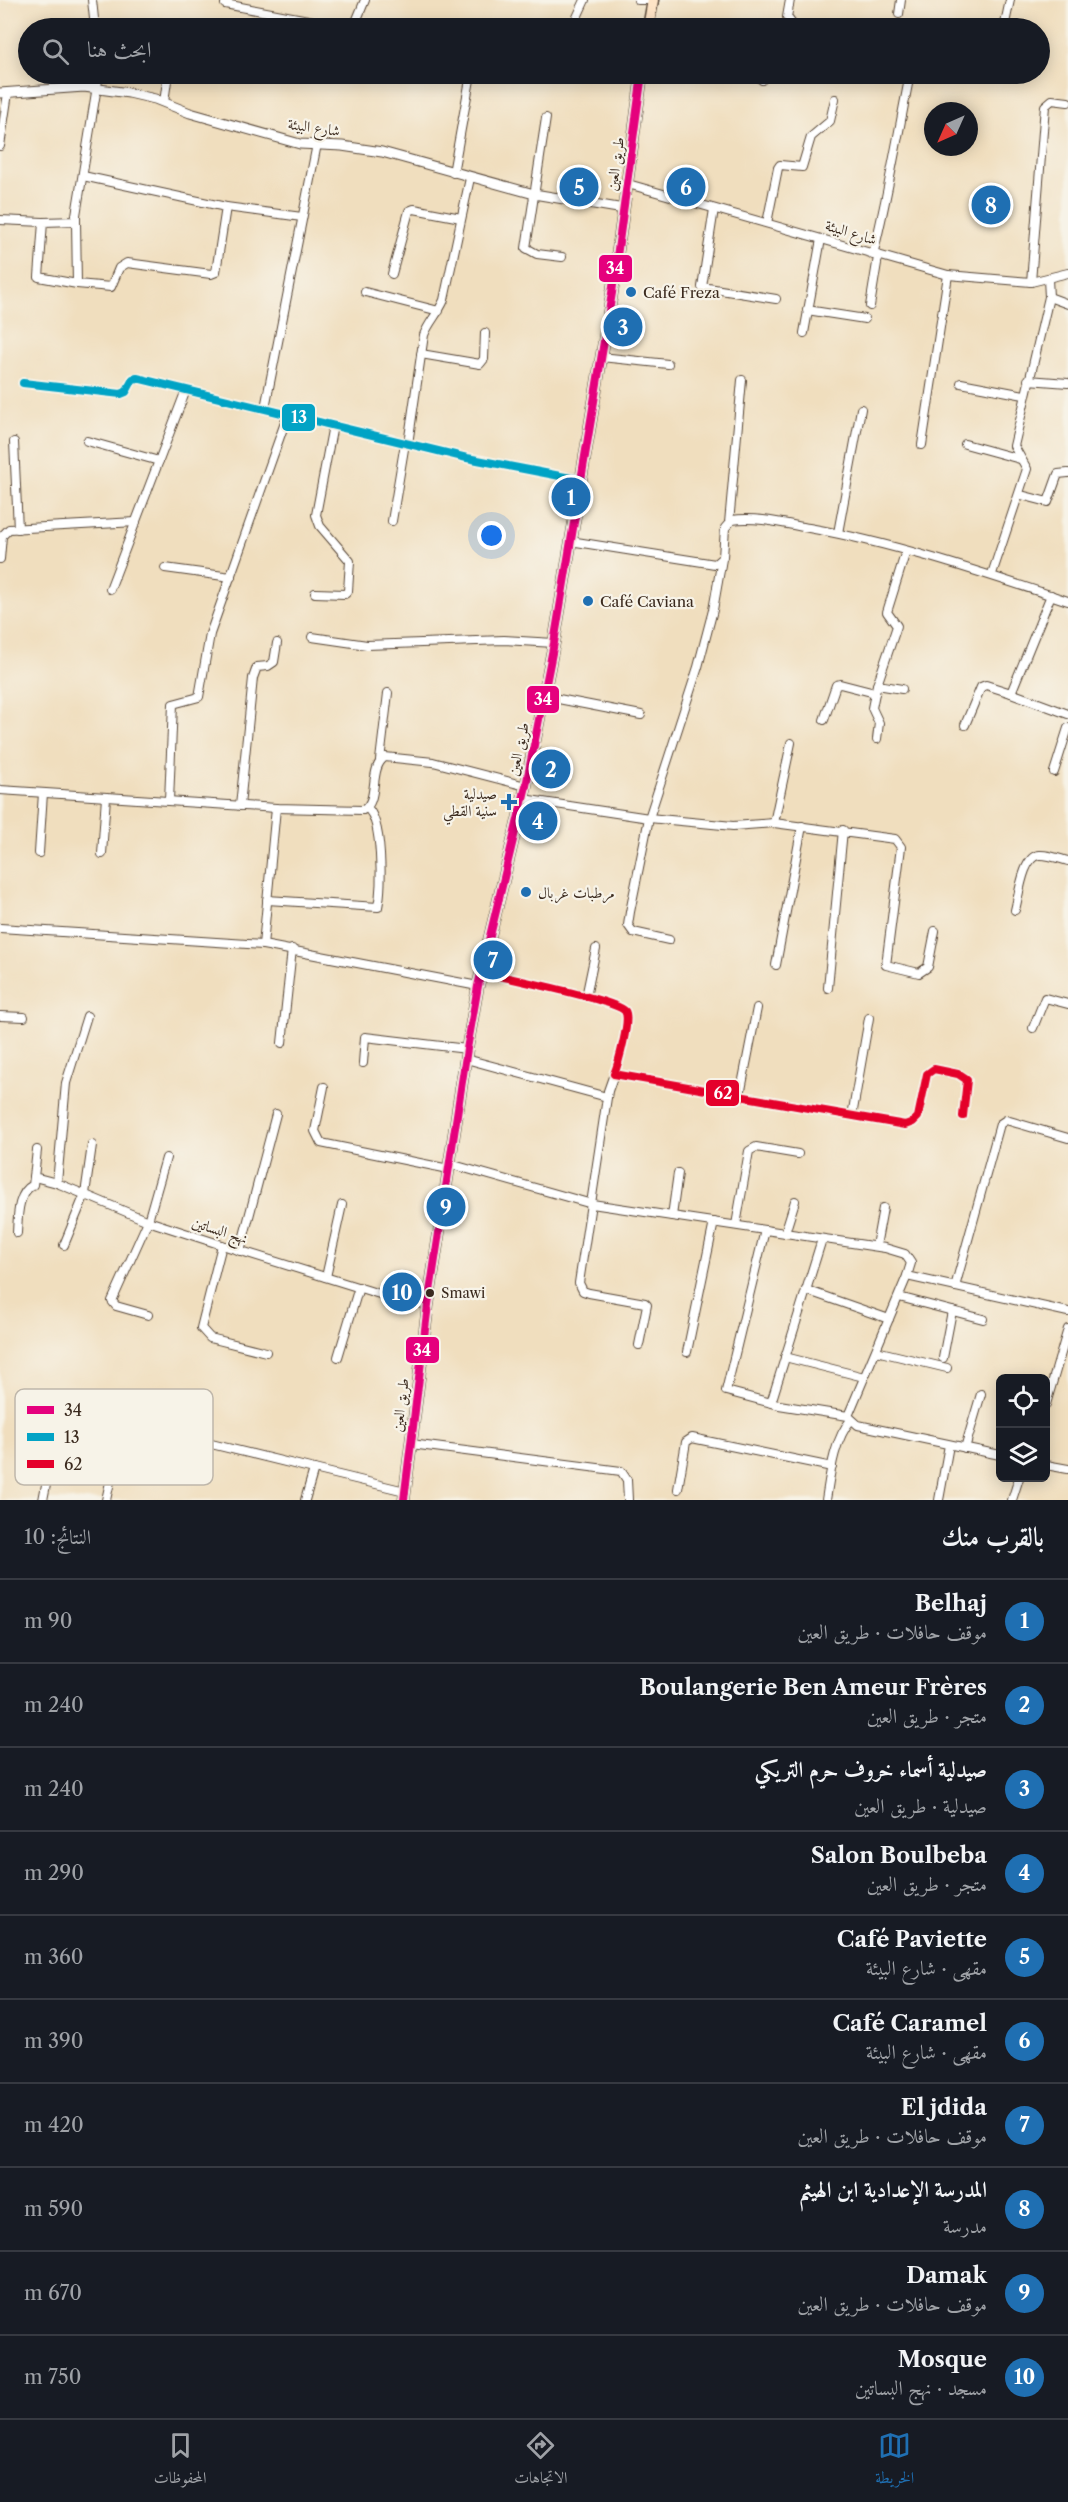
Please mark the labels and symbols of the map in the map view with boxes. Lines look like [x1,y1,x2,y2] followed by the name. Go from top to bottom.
[924,102,978,156] north arrow
[286,114,341,144] street label: شارع البيئة
[602,136,629,192] street label: طريق العين
[560,164,598,210] pin: 5
[666,164,706,210] pin: 6
[972,182,1010,228] pin: 8
[822,215,879,253] street label: شارع البيئة
[598,254,633,283] line badge: 34
[606,258,624,278] text: 34
[643,283,720,302] place label: Café Freza
[624,285,638,299] marker: Café Freza
[604,304,642,350] pin: 3
[281,403,316,432] line badge: 13
[291,407,307,427] text: 13
[552,474,590,520] pin: 1
[477,521,506,550] your location
[600,592,694,611] place label: Café Caviana
[581,594,595,608] marker: Café Caviana
[526,685,560,714] line badge: 34
[534,689,552,709] text: 34
[503,721,534,778] street label: طريق العين
[532,746,570,792] pin: 2
[443,784,497,825] place label: صيدلية سنية القطي
[502,795,516,809] marker: صيدلية سنية القطي
[518,798,558,844] pin: 4
[538,883,615,904] place label: مرطبات غربال
[519,885,533,899] marker: مرطبات غربال
[474,938,512,982] pin: 7
[705,1079,740,1107] line badge: 62
[713,1083,733,1103] text: 62
[426,1184,466,1230] pin: 9
[188,1212,250,1253] street label: نهج البساتين
[382,1270,422,1314] pin: 10
[441,1284,485,1302] place label: Smawi
[424,1287,436,1299] marker: Smawi
[405,1336,440,1364] line badge: 34
[413,1340,431,1360] text: 34
[387,1377,414,1433] street label: طريق العين
[15,1389,213,1485] legend
[64,1400,82,1420] text: 34
[64,1427,80,1447] text: 13
[64,1454,83,1474] text: 62

